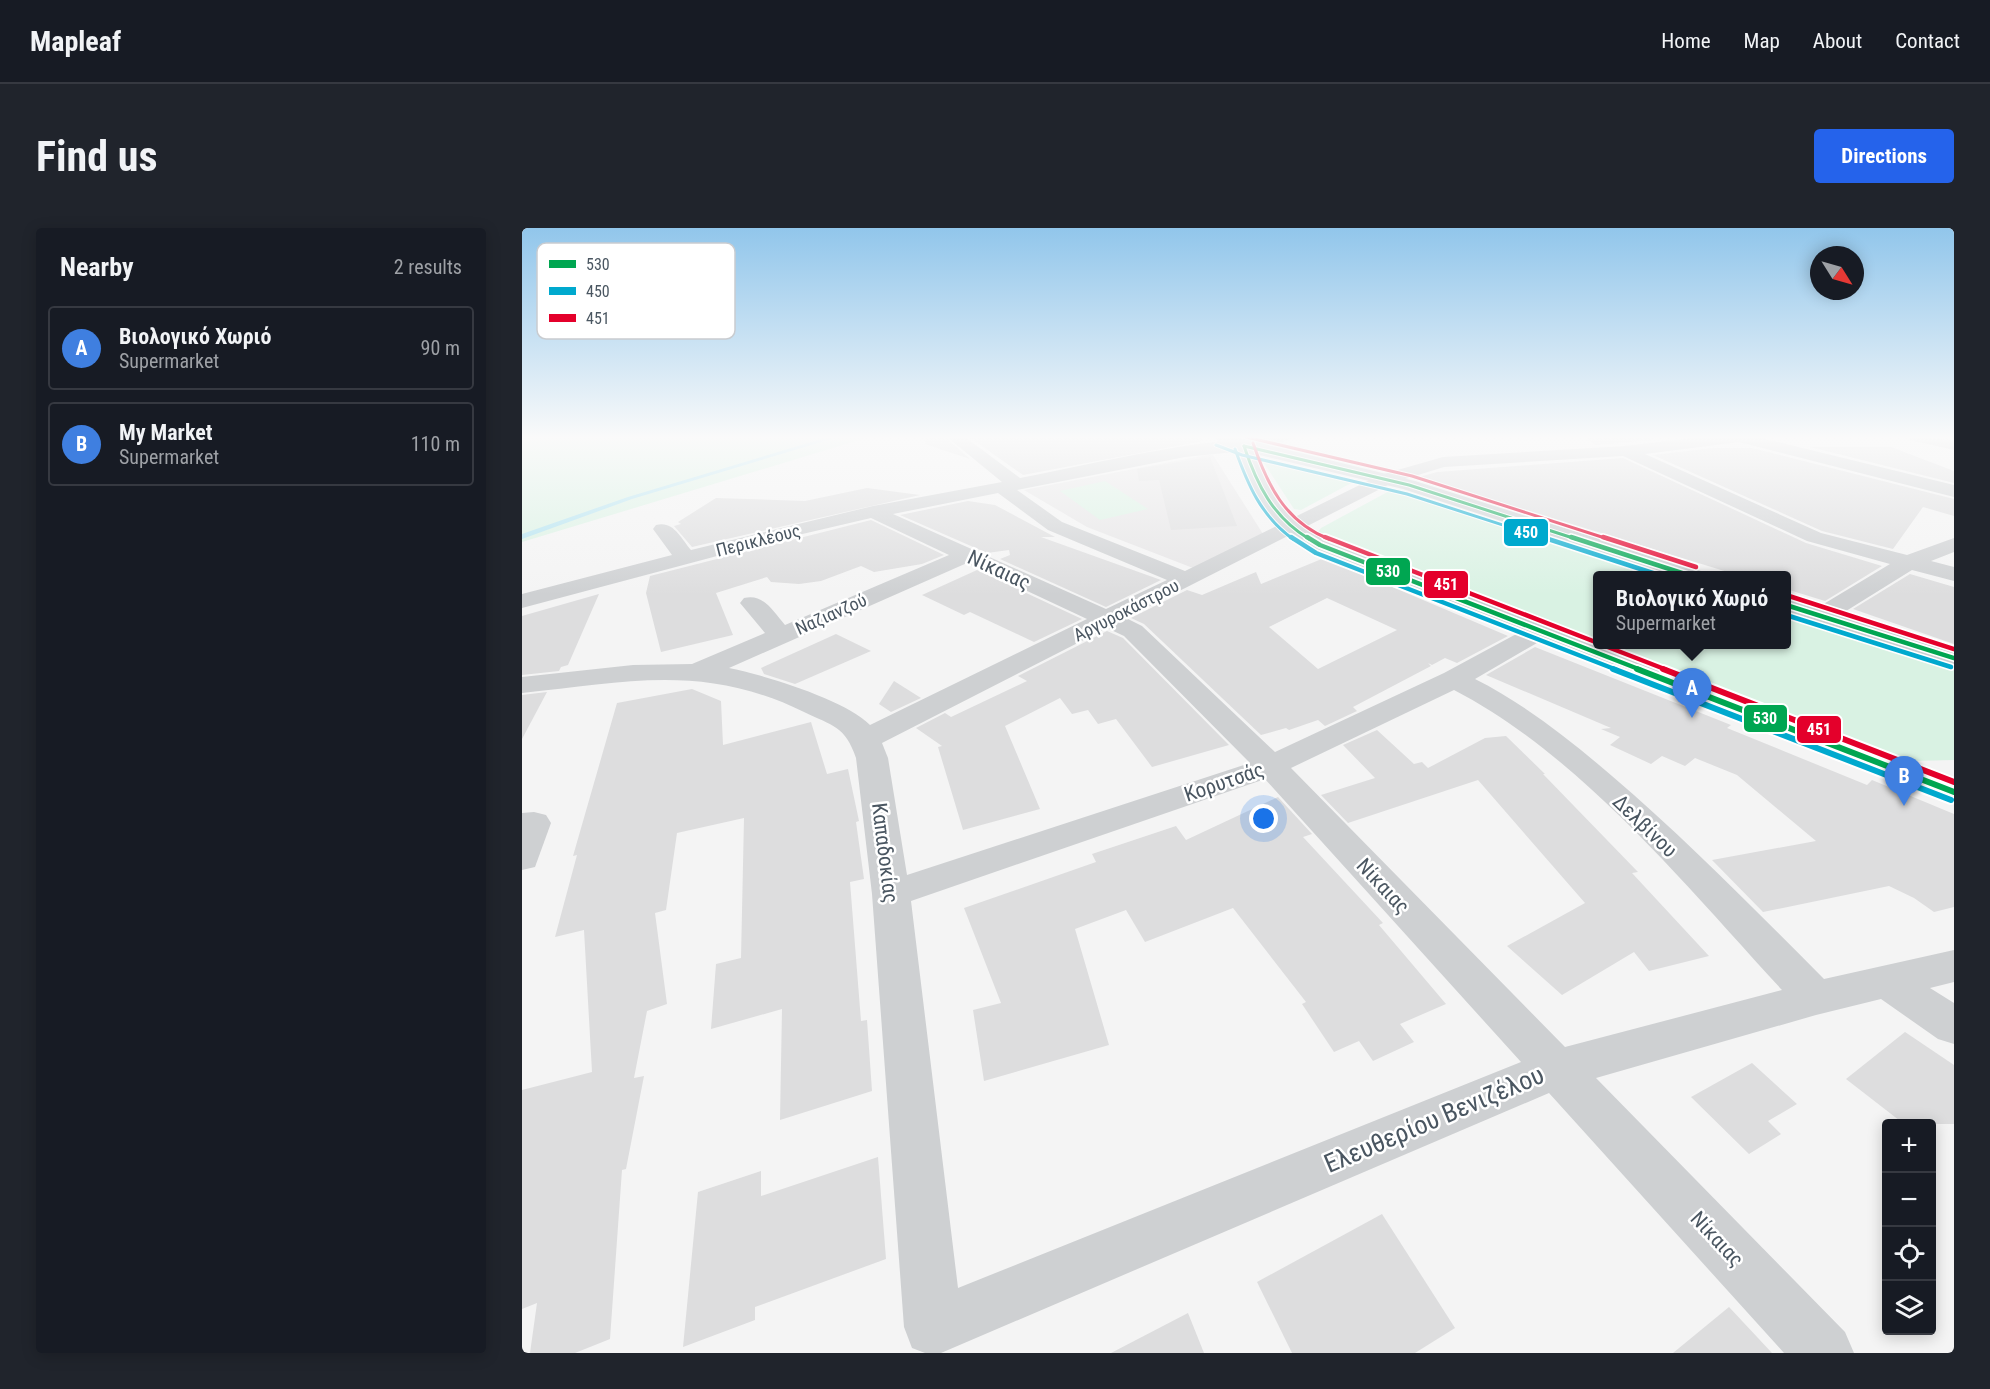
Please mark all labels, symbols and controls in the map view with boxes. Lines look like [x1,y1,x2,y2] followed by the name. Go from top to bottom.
[30,25,121,58] text: Mapleaf
[1661,29,1711,53] text: Home
[1744,29,1780,53] text: Map
[1813,29,1862,53] text: About
[1895,29,1960,53] text: Contact
[1814,129,1954,183] button: Directions
[36,132,157,181] text: Find us
[537,243,735,339] legend
[1810,246,1864,300] north arrow
[60,252,134,282] text: Nearby
[394,255,462,279] text: 2 results
[586,255,610,274] text: 530
[586,282,610,301] text: 450
[586,309,610,328] text: 451
[119,324,271,349] text: Βιολογικό Χωριό
[76,336,87,360] text: A
[421,336,460,360] text: 90 m
[119,349,219,373] text: Supermarket
[119,420,212,445] text: My Market
[76,432,87,456] text: B
[411,432,460,456] text: 110 m
[119,445,219,469] text: Supermarket
[1503,518,1549,547] line badge: 450
[714,519,802,561] street label: Περικλέους
[1514,523,1538,542] text: 450
[964,545,1034,595] street label: Νίκαιας
[1365,557,1411,586] line badge: 530
[1376,562,1400,581] text: 530
[1423,570,1469,599] line badge: 451
[1593,571,1791,649] popup
[1070,574,1182,646] street label: Αργυροκάστρου
[1434,575,1458,594] text: 451
[1616,586,1768,611] text: Βιολογικό Χωριό
[792,589,870,639] street label: Ναζιανζού
[1616,611,1716,635] text: Supermarket
[1672,668,1712,718] pin: A
[1743,704,1788,733] line badge: 530
[1753,709,1777,728] text: 530
[1796,715,1842,744] line badge: 451
[1807,720,1831,739] text: 451
[1884,756,1924,806] pin: B
[1181,757,1267,807] street label: Κορυτσάς
[1608,790,1682,862] street label: Δελβίνου
[867,801,903,905] street label: Καπαδοκίας
[1249,804,1278,833] your location
[1352,854,1414,918] street label: Νίκαιας
[1320,1059,1548,1179] street label: Ελευθερίου Βενιζέλου
[1882,1119,1936,1335] map controls
[1882,1119,1936,1173] button: +
[1882,1173,1936,1227] button: −
[1686,1207,1748,1271] street label: Νίκαιας
[1882,1227,1936,1281] button: locate
[1882,1281,1936,1335] button: layers

